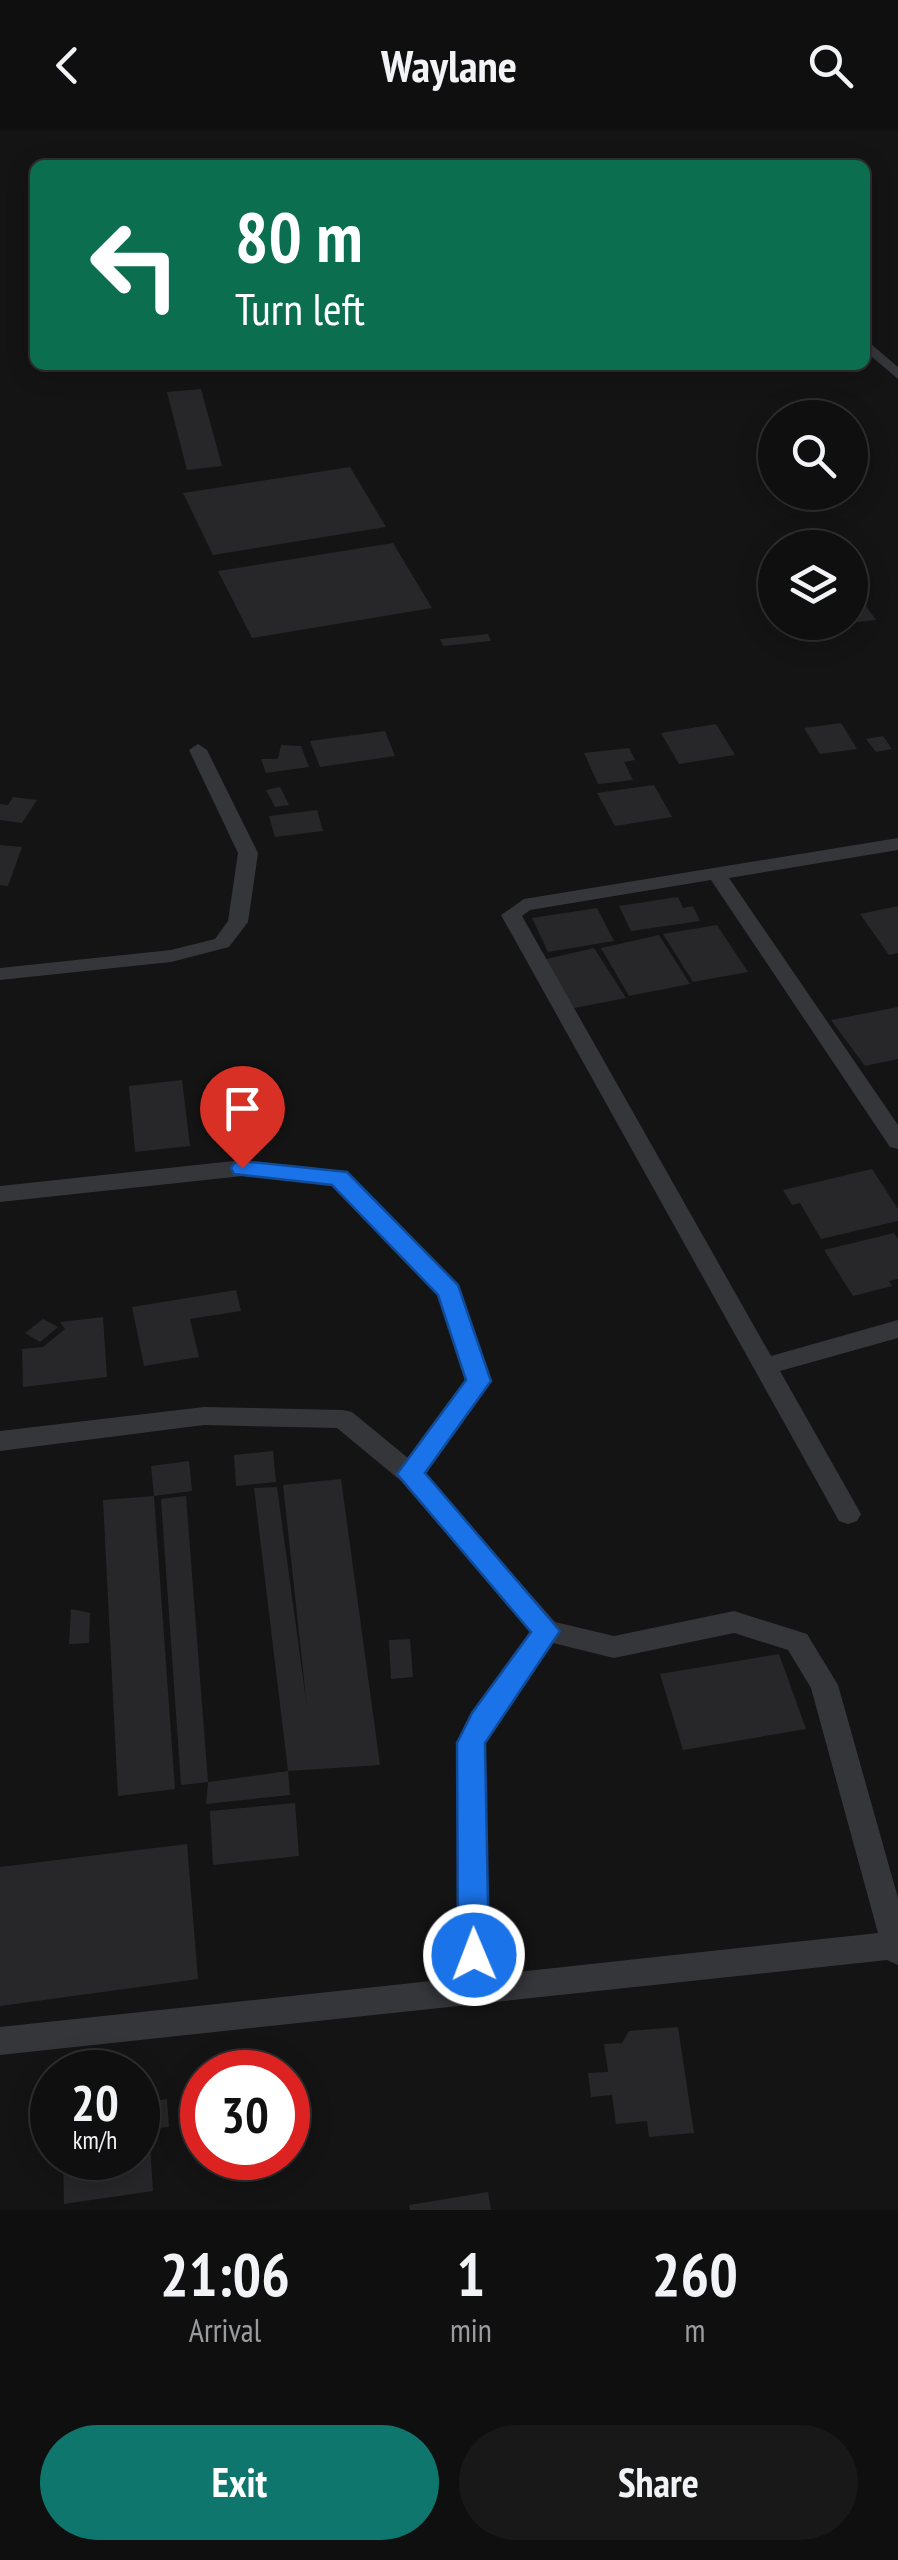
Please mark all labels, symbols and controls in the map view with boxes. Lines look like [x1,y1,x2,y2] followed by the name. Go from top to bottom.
[381,36,517,94] text: Waylane
[40,38,95,93] icon: back
[803,38,858,93] icon: search
[235,191,363,281] text: 80 m
[70,200,200,330] icon: left
[235,279,365,337] text: Turn left
[758,400,868,640] map controls
[758,400,868,510] button: search
[758,530,868,640] button: layers
[200,1066,285,1169] pin
[215,1081,270,1136] icon: arrive
[422,1903,526,2007] position arrow
[180,2050,310,2180] speed limit sign: 30
[71,2070,119,2135] text: 20
[73,2124,117,2156] text: km/h
[160,2235,290,2313] text: 21:06
[457,2235,485,2313] text: 1
[652,2235,738,2313] text: 260
[189,2309,261,2351] text: Arrival
[450,2309,492,2351] text: min
[684,2309,705,2351] text: m
[40,2425,439,2540] button: Exit
[459,2425,858,2540] button: Share

